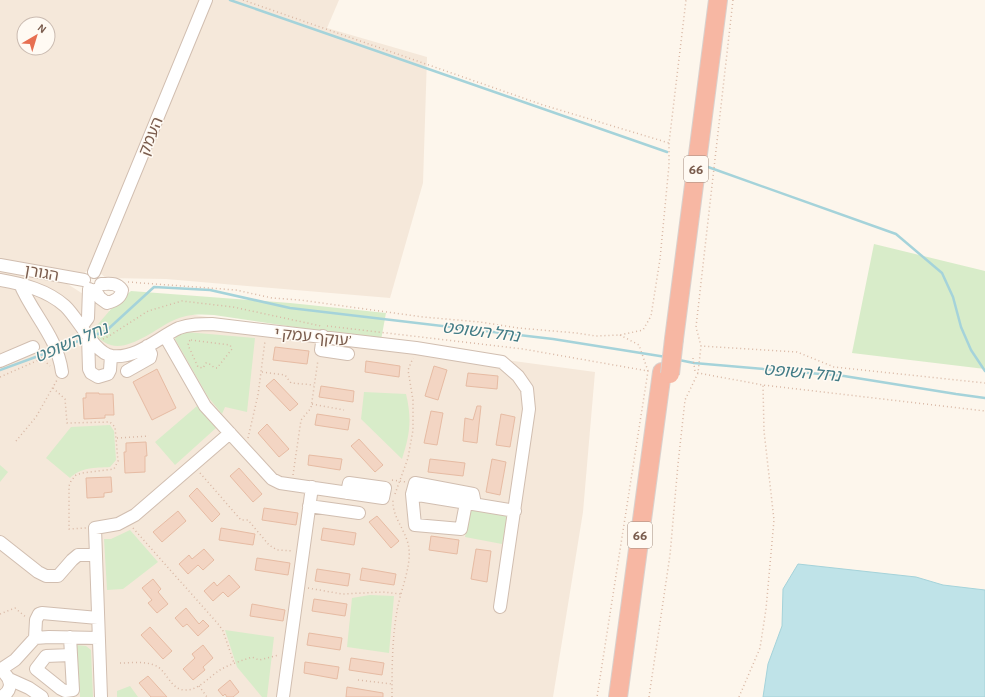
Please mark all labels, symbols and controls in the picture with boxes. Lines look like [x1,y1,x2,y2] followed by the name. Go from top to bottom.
[16,16,56,56] north arrow
[35,22,48,35] text: N
[136,115,166,158] street label: העמק
[684,156,708,182] road number: 66
[24,262,60,284] street label: הגורן
[441,318,522,345] water label: נחל השופט
[32,319,112,366] water label: נחל השופט
[274,325,352,349] street label: עוקף עמק י’
[762,361,843,384] water label: נחל השופט
[628,522,652,548] road number: 66

